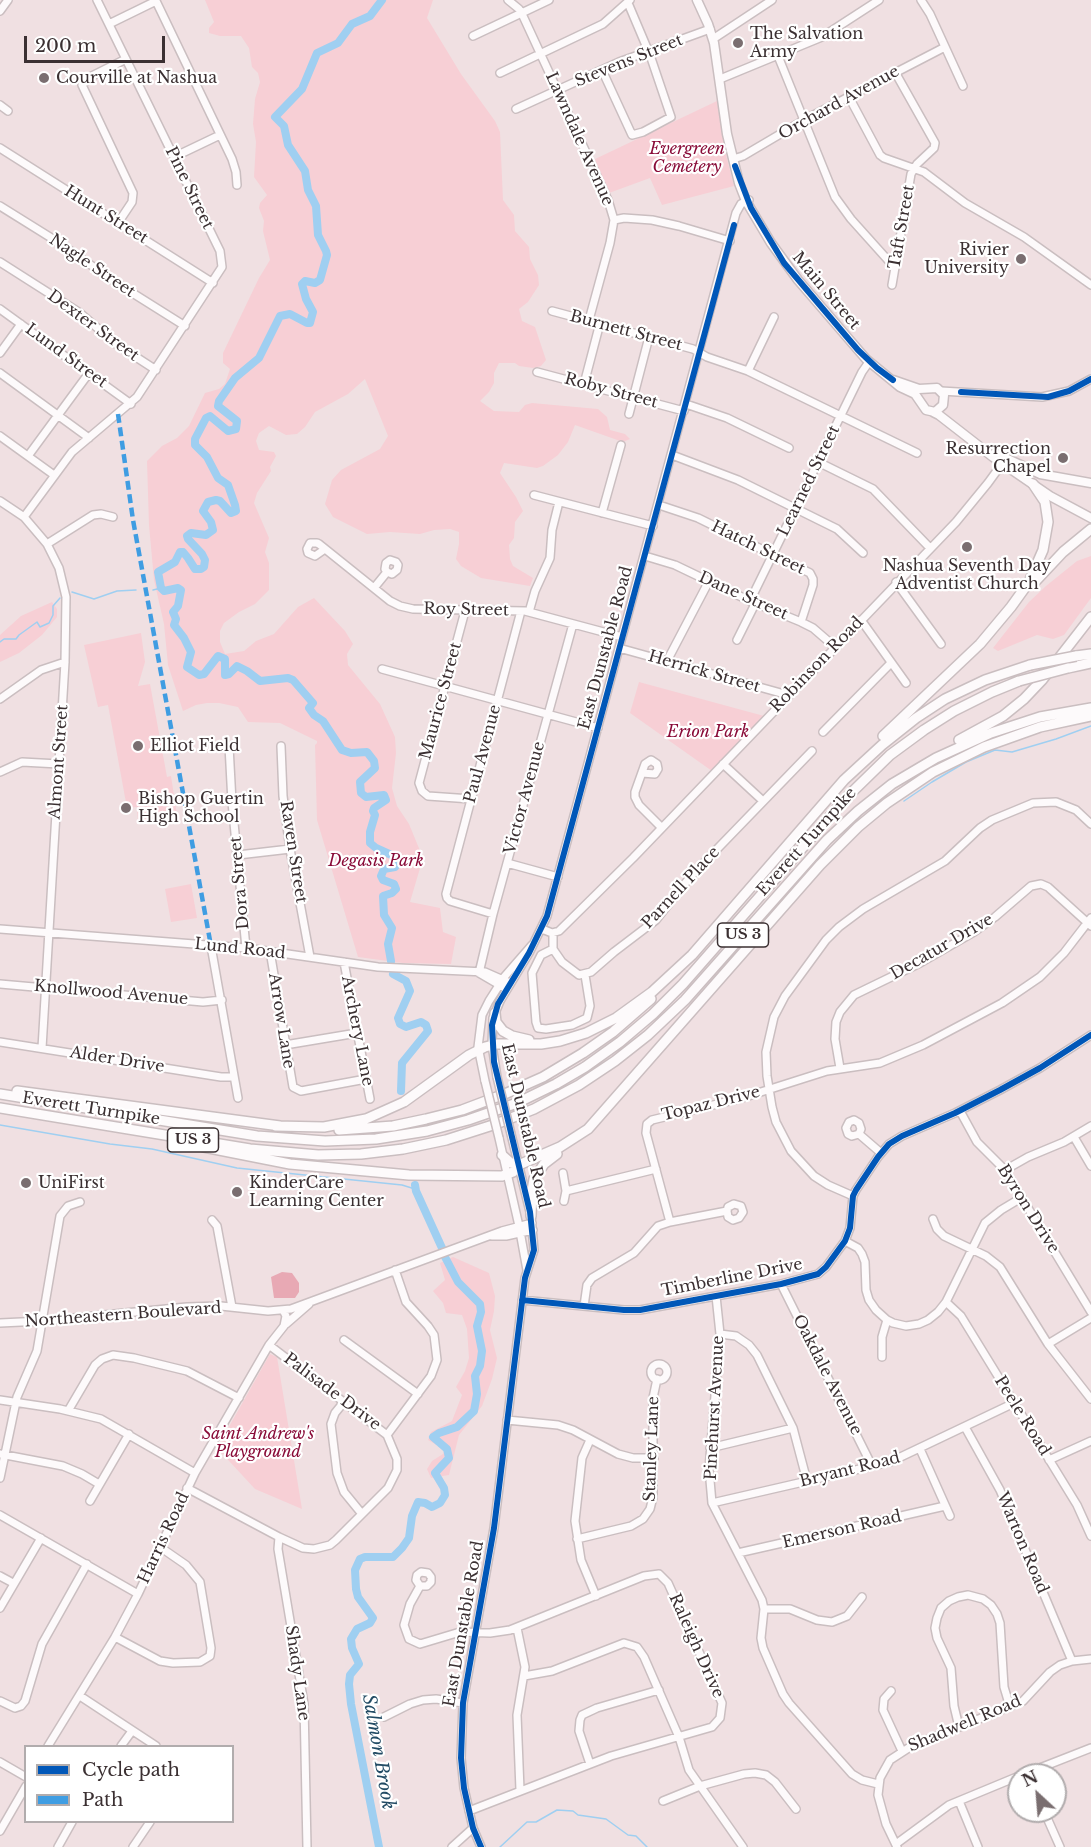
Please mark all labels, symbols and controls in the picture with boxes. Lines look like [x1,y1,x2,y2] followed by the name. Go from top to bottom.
[27,24,168,62] scale bar
[750,24,863,62] place label: The Salvation Army
[572,31,686,91] street label: Stevens Street
[35,35,96,57] text: 200 m
[731,36,745,50] marker: The Salvation Army
[775,62,903,144] street label: Orchard Avenue
[56,68,217,88] place label: Courville at Nashua
[541,69,617,209] street label: Lawndale Avenue
[37,71,51,85] marker: Courville at Nashua
[649,139,725,177] park label: Evergreen Cemetery
[161,144,217,232] street label: Pine Street
[61,182,151,248] street label: Hunt Street
[885,183,919,271] street label: Taft Street
[45,230,139,302] street label: Nagle Street
[924,240,1009,278] place label: Rivier University
[788,248,864,334] street label: Main Street
[1014,252,1028,266] marker: Rivier University
[43,286,143,366] street label: Dexter Street
[568,307,684,355] street label: Burnett Street
[21,320,111,392] street label: Lund Street
[562,369,660,413] street label: Roby Street
[774,422,844,540] street label: Learned Street
[946,439,1051,477] place label: Resurrection Chapel
[1056,451,1070,465] marker: Resurrection Chapel
[708,517,808,579] street label: Hatch Street
[960,540,974,554] marker: Nashua Seventh Day Adventist Church
[883,556,1051,594] place label: Nashua Seventh Day Adventist Church
[575,564,637,732] street label: East Dunstable Road
[695,568,791,624] street label: Dane Street
[423,600,509,620] street label: Roy Street
[766,613,868,717] street label: Robinson Road
[416,640,466,762] street label: Maurice Street
[646,647,762,697] street label: Herrick Street
[461,703,505,805] street label: Paul Avenue
[45,704,73,820] street label: Almont Street
[667,722,749,742] park label: Erion Park
[150,736,240,756] place label: Elliot Field
[131,739,145,753] marker: Elliot Field
[501,739,549,857] street label: Victor Avenue
[753,784,861,900] street label: Everett Turnpike
[138,789,264,827] place label: Bishop Guertin High School
[275,799,311,905] street label: Raven Street
[119,801,133,815] marker: Bishop Guertin High School
[226,835,254,931] street label: Dora Street
[638,843,724,933] street label: Parnell Place
[328,851,424,871] park label: Degasis Park
[887,910,997,984] street label: Decatur Drive
[718,923,768,947] road number: US 3
[194,935,286,963] street label: Lund Road
[264,972,298,1070] street label: Arrow Lane
[337,974,377,1088] street label: Archery Lane
[33,977,189,1009] street label: Knollwood Avenue
[497,1042,553,1210] street label: East Dunstable Road
[68,1043,166,1077] street label: Alder Drive
[660,1083,762,1125] street label: Topaz Drive
[21,1089,161,1129] street label: Everett Turnpike
[168,1128,218,1152] road number: US 3
[993,1161,1063,1257] street label: Byron Drive
[38,1173,105,1193] place label: UniFirst
[249,1173,384,1211] place label: KinderCare Learning Center
[19,1176,33,1190] marker: UniFirst
[230,1185,244,1199] marker: KinderCare Learning Center
[660,1255,804,1301] street label: Timberline Drive
[24,1299,222,1331] street label: Northeastern Boulevard
[788,1312,866,1438] street label: Oakdale Avenue
[702,1335,728,1481] street label: Pinehurst Avenue
[280,1349,384,1435] street label: Palisade Drive
[990,1373,1054,1459] street label: Peele Road
[641,1396,663,1502] street label: Stanley Lane
[202,1424,314,1462] park label: Saint Andrew's Playground
[798,1448,902,1492] street label: Bryant Road
[134,1489,194,1587] street label: Harris Road
[992,1489,1052,1597] street label: Warton Road
[781,1507,903,1553] street label: Emerson Road
[440,1539,488,1709] street label: East Dunstable Road
[664,1591,728,1701] street label: Raleigh Drive
[281,1624,313,1722] street label: Shady Lane
[906,1692,1024,1756] street label: Shadwell Road
[357,1693,399,1811] water label: Salmon Brook
[24,1745,234,1823] legend
[82,1759,180,1781] text: Cycle path
[1007,1763,1067,1823] north arrow
[1019,1766,1041,1791] text: N
[82,1789,123,1811] text: Path

